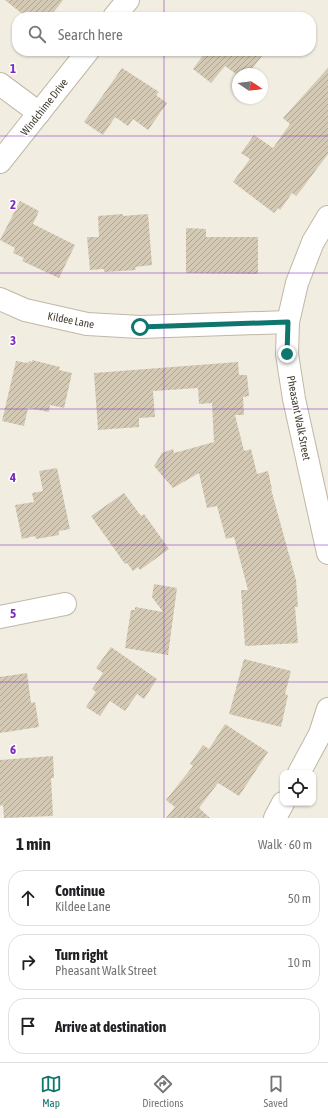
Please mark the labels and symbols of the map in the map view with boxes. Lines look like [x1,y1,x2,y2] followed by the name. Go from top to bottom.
[10,61,16,76] text: 1
[232,68,268,104] north arrow
[18,76,70,138] street label: Windchime Drive
[10,197,16,212] text: 2
[47,310,95,330] street label: Kildee Lane
[131,318,149,336] route start
[10,333,16,348] text: 3
[278,345,296,363] route end
[285,375,313,461] street label: Pheasant Walk Street
[9,470,16,485] text: 4
[10,606,16,621] text: 5
[10,742,16,757] text: 6

